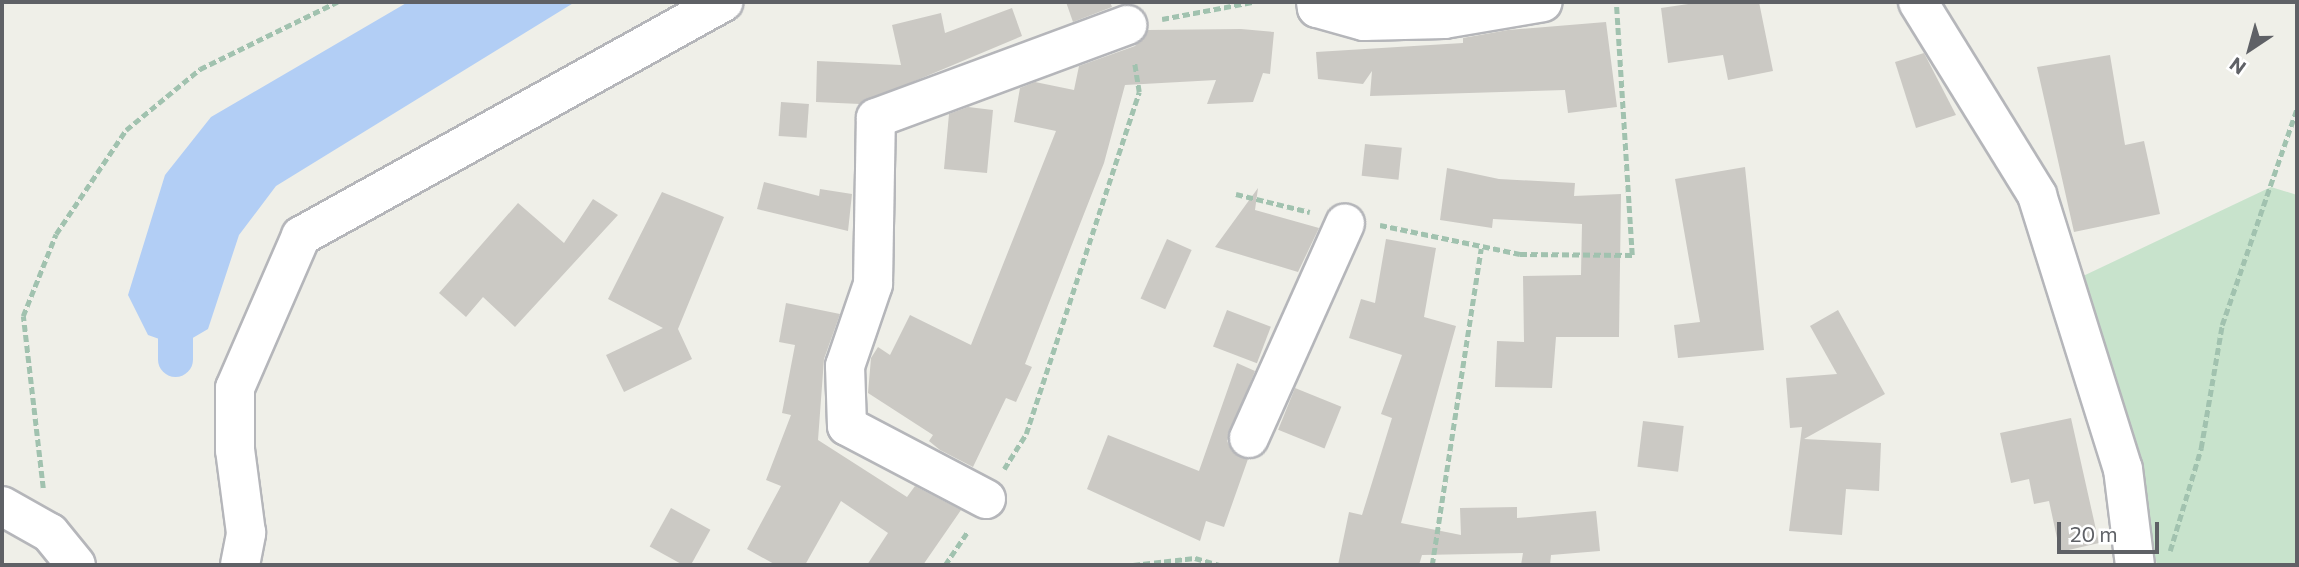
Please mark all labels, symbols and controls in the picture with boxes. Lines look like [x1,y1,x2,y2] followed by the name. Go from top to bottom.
[2215,14,2285,84] north arrow
[2225,53,2250,80] text: N
[2061,508,2162,552] scale bar
[2070,521,2118,546] text: 20 m

